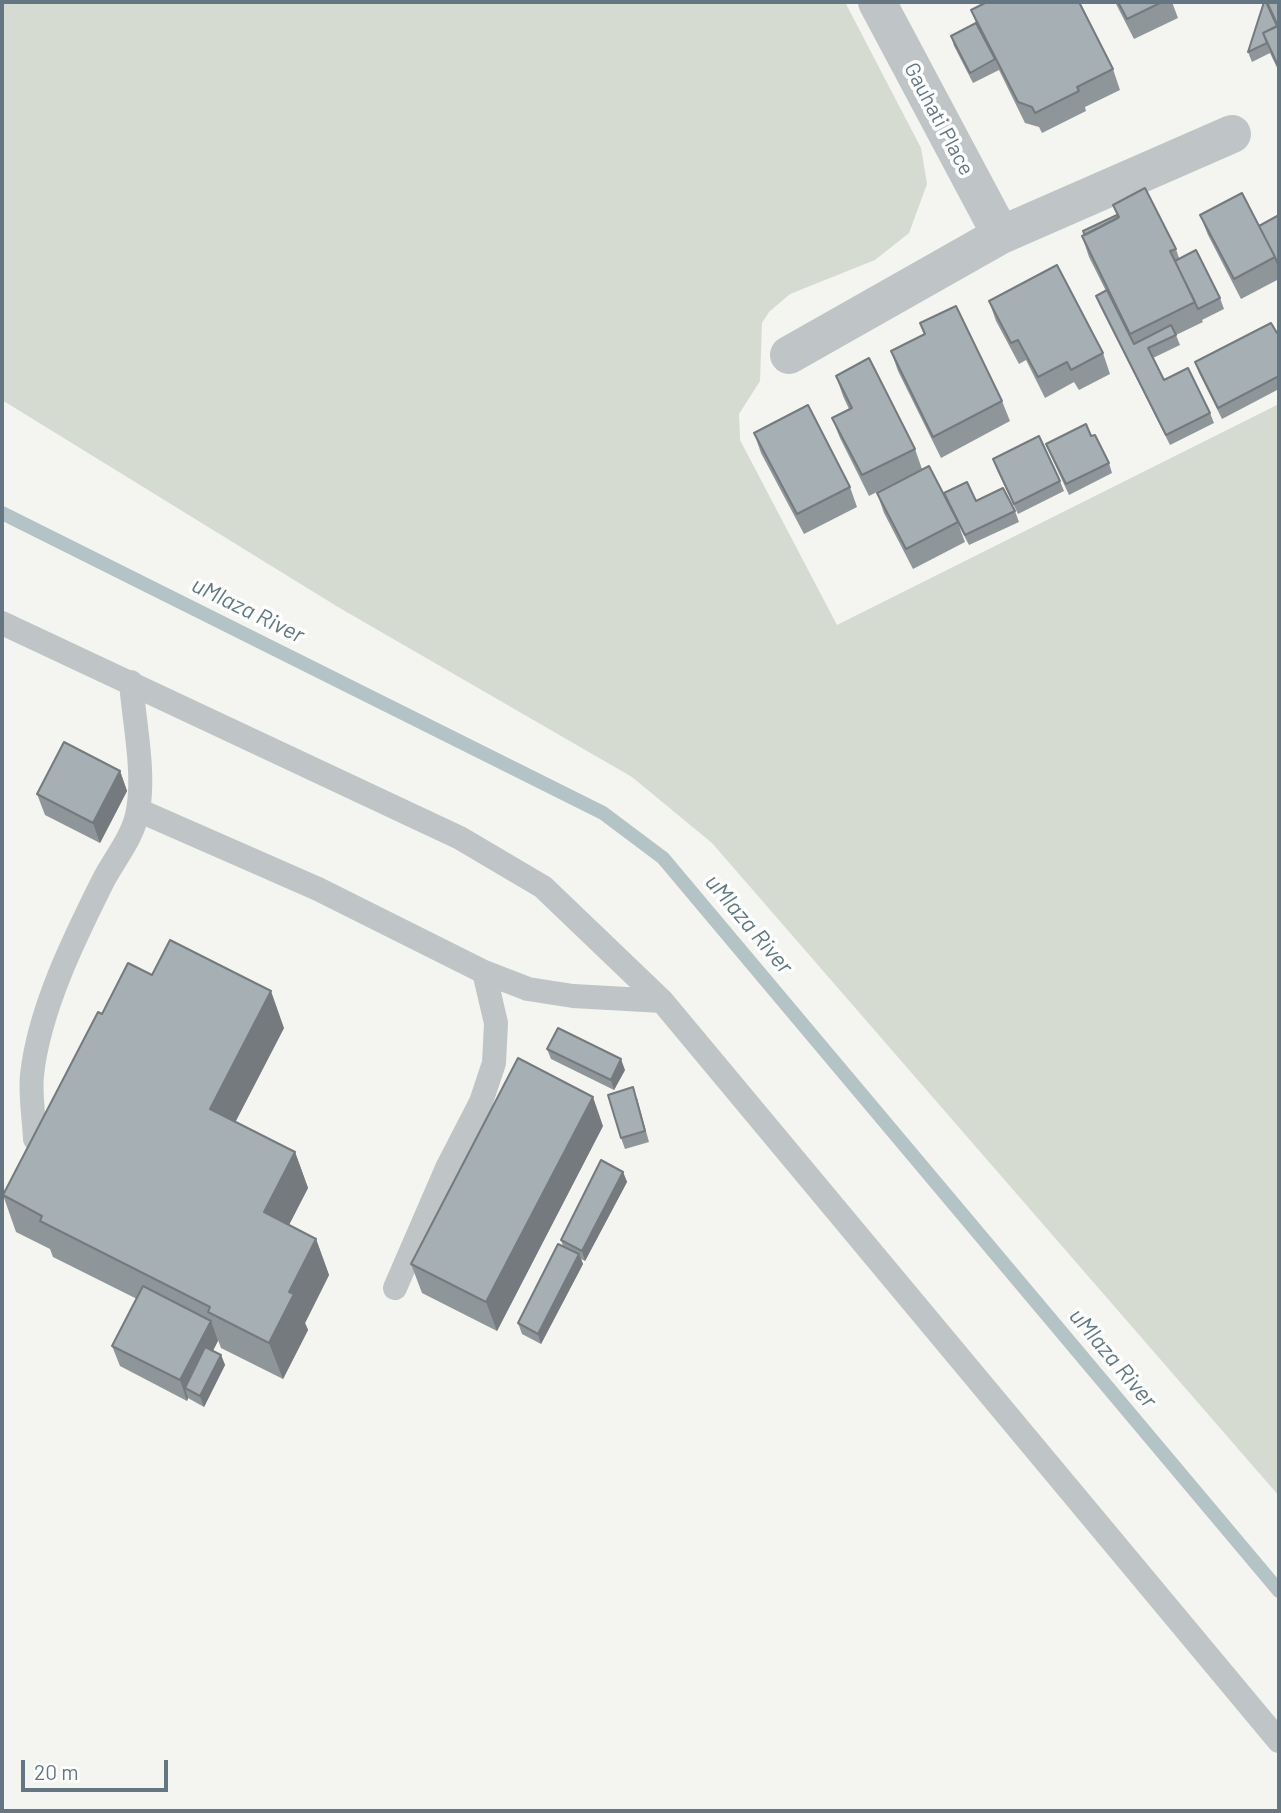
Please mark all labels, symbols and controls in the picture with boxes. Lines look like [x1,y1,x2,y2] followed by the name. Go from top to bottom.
[899,58,979,180] street label: Gauhati Place
[187,571,309,649] water label: uMlaza River
[699,869,799,979] water label: uMlaza River
[1063,1303,1163,1413] water label: uMlaza River
[24,1746,172,1790] scale bar
[34,1759,79,1784] text: 20 m

